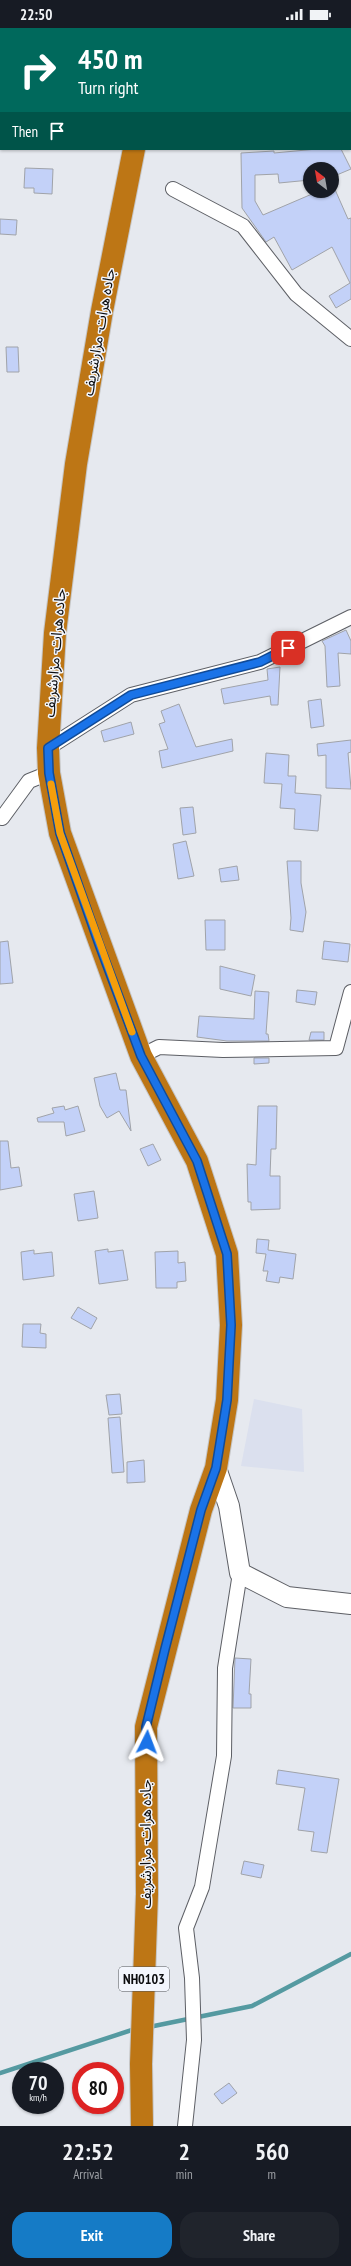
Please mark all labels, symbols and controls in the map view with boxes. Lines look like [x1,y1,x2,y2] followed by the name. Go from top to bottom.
[20,5,52,24] text: 22:50
[78,40,142,77] text: 450 m
[12,44,64,96] icon: right
[78,76,138,99] text: Turn right
[46,120,68,142] icon: arrive
[12,122,38,141] text: Then
[303,162,339,198] north arrow
[303,162,339,198] map controls
[78,267,119,397] street label: جاده هرات- مزارشریف
[39,588,70,718] street label: جاده هرات- مزارشریف
[271,631,305,665] pin
[277,637,299,659] icon: arrive
[126,1721,168,1763] position arrow
[136,1779,155,1909] street label: جاده هرات- مزارشریف
[119,1967,169,1991] road number: NH0103
[72,2062,124,2114] speed limit sign: 80
[28,2070,48,2096] text: 70
[29,2091,47,2104] text: km/h
[62,2136,114,2167] text: 22:52
[178,2136,190,2167] text: 2
[255,2136,289,2167] text: 560
[73,2166,103,2183] text: Arrival
[176,2166,193,2183] text: min
[268,2166,276,2183] text: m
[12,2212,172,2258] button: Exit
[180,2212,339,2258] button: Share

